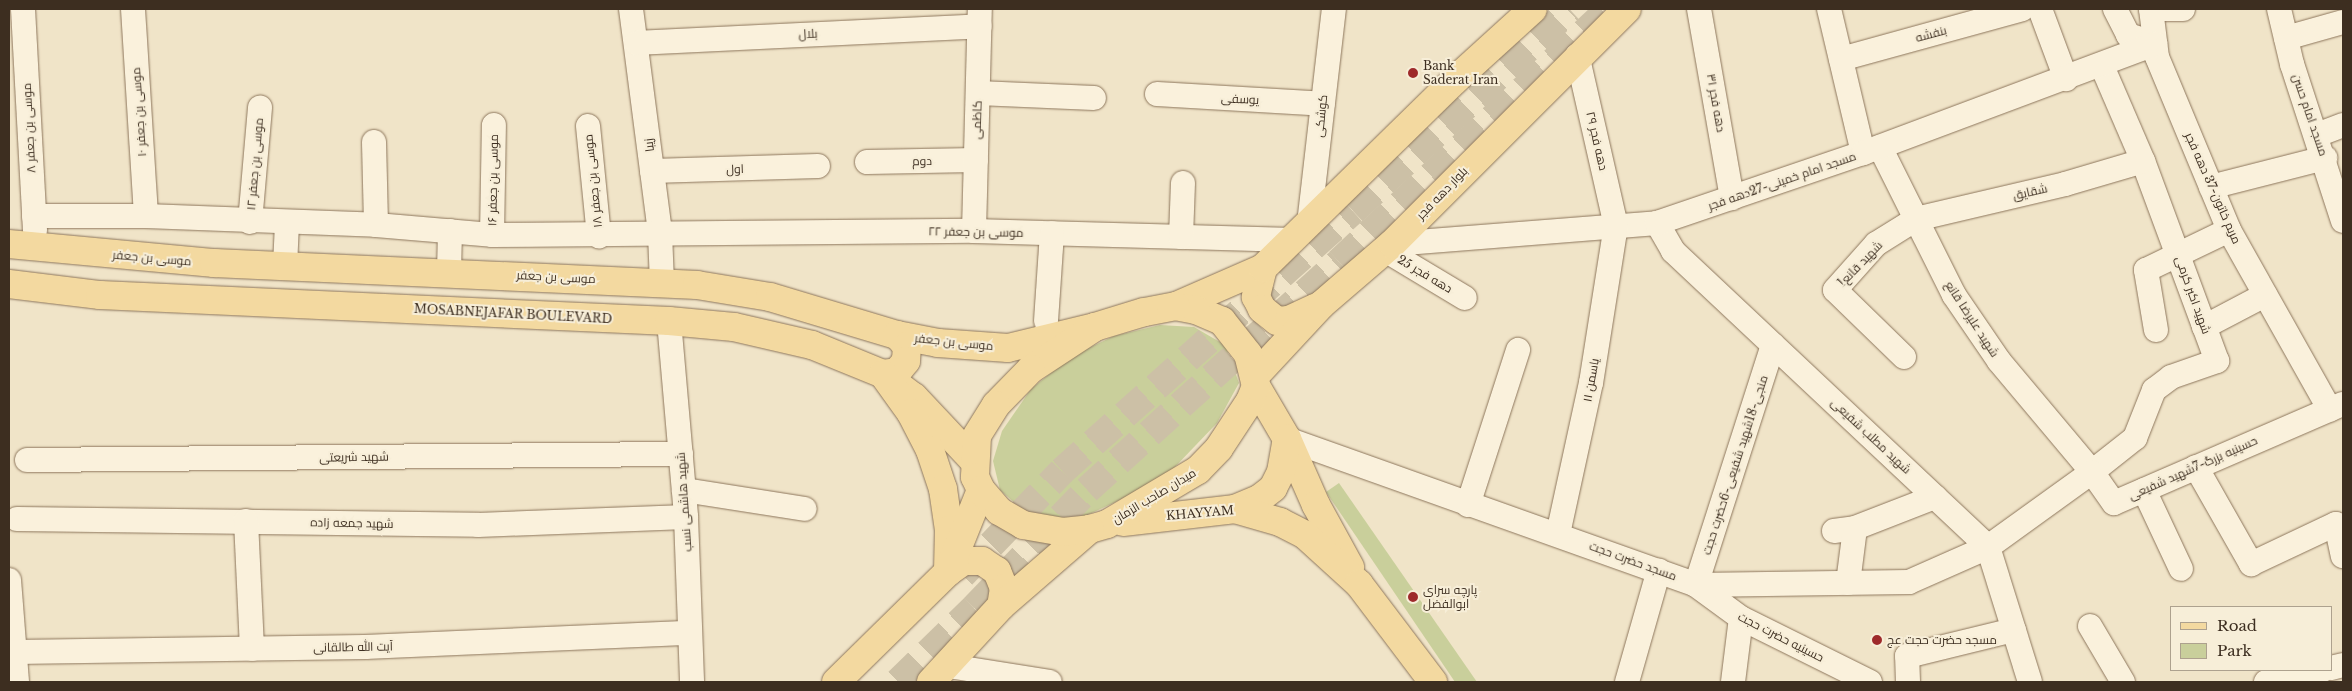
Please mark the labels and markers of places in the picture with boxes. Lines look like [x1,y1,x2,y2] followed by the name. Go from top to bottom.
[1423,59,1498,87] place label: Bank Saderat Iran
[1407,67,1419,79] marker: Bank Saderat Iran
[1423,583,1477,611] place label: پارچه سرای ابوالفضل
[1407,591,1419,603] marker: پارچه سرای ابوالفضل
[1887,633,1997,647] place label: مسجد حضرت حجت عج
[1871,634,1883,646] marker: مسجد حضرت حجت عج

